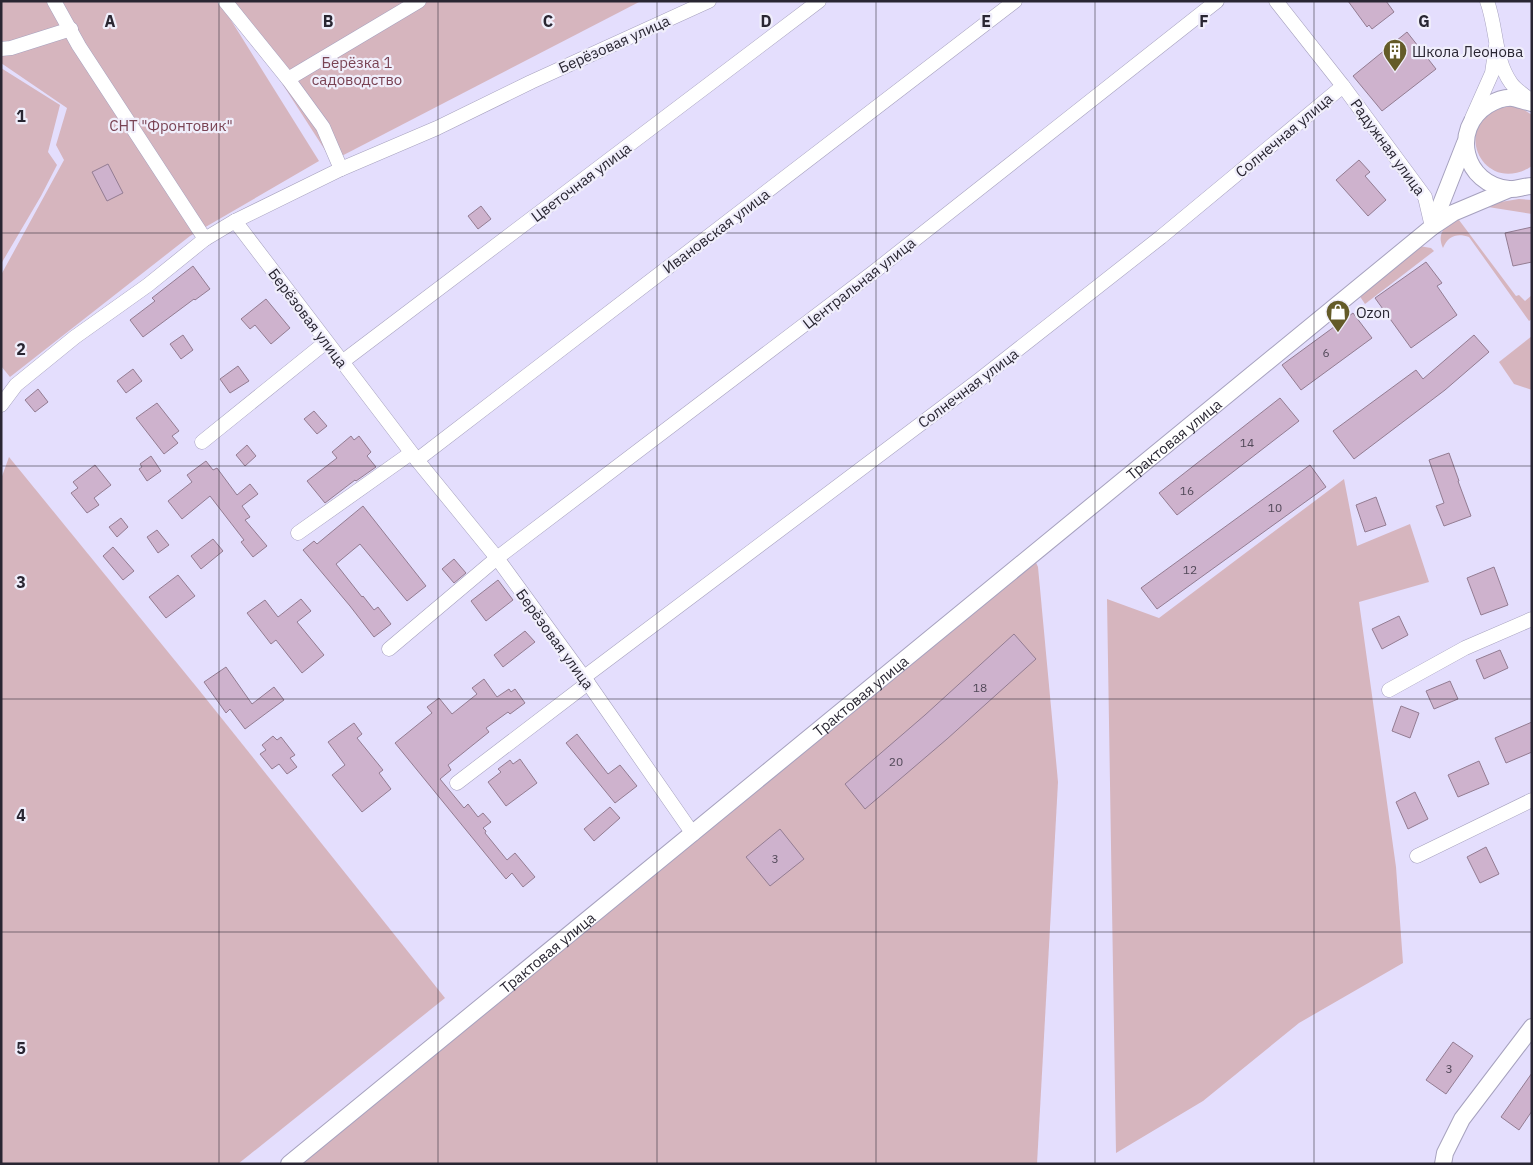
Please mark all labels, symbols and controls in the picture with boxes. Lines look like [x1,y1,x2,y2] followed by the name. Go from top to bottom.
[105,11,116,31] text: A
[323,11,334,31] text: B
[543,11,553,31] text: C
[555,11,673,77] street label: Берёзовая улица
[760,11,772,31] text: D
[981,11,991,31] text: E
[1199,11,1209,31] text: F
[1418,11,1430,31] text: G
[1382,38,1408,72] building icon: Школа Леонова
[1412,42,1523,61] place label: Школа Леонова
[312,53,402,89] park label: Берёзка 1 садоводство
[1231,89,1337,181] street label: Солнечная улица
[1346,95,1430,199] street label: Радужная улица
[16,106,26,126] text: 1
[109,116,233,135] park label: СНТ "Фронтовик"
[527,138,635,226] street label: Цветочная улица
[659,185,773,277] street label: Ивановская улица
[799,233,919,333] street label: Центральная улица
[264,264,352,372] street label: Берёзовая улица
[1325,299,1351,333] shop icon: Ozon
[1356,303,1390,322] place label: Ozon
[16,339,26,359] text: 2
[914,344,1022,432] street label: Солнечная улица
[1322,345,1330,360] house number: 6
[1122,394,1225,483] street label: Трактовая улица
[1240,435,1254,450] house number: 14
[1180,483,1194,498] house number: 16
[1268,500,1282,515] house number: 10
[1183,562,1197,577] house number: 12
[16,572,26,592] text: 3
[512,585,598,693] street label: Берёзовая улица
[809,651,912,740] street label: Трактовая улица
[973,680,987,695] house number: 18
[889,754,903,769] house number: 20
[16,805,26,825] text: 4
[771,851,779,866] house number: 3
[496,908,599,997] street label: Трактовая улица
[16,1038,26,1058] text: 5
[1445,1061,1453,1076] house number: 3

